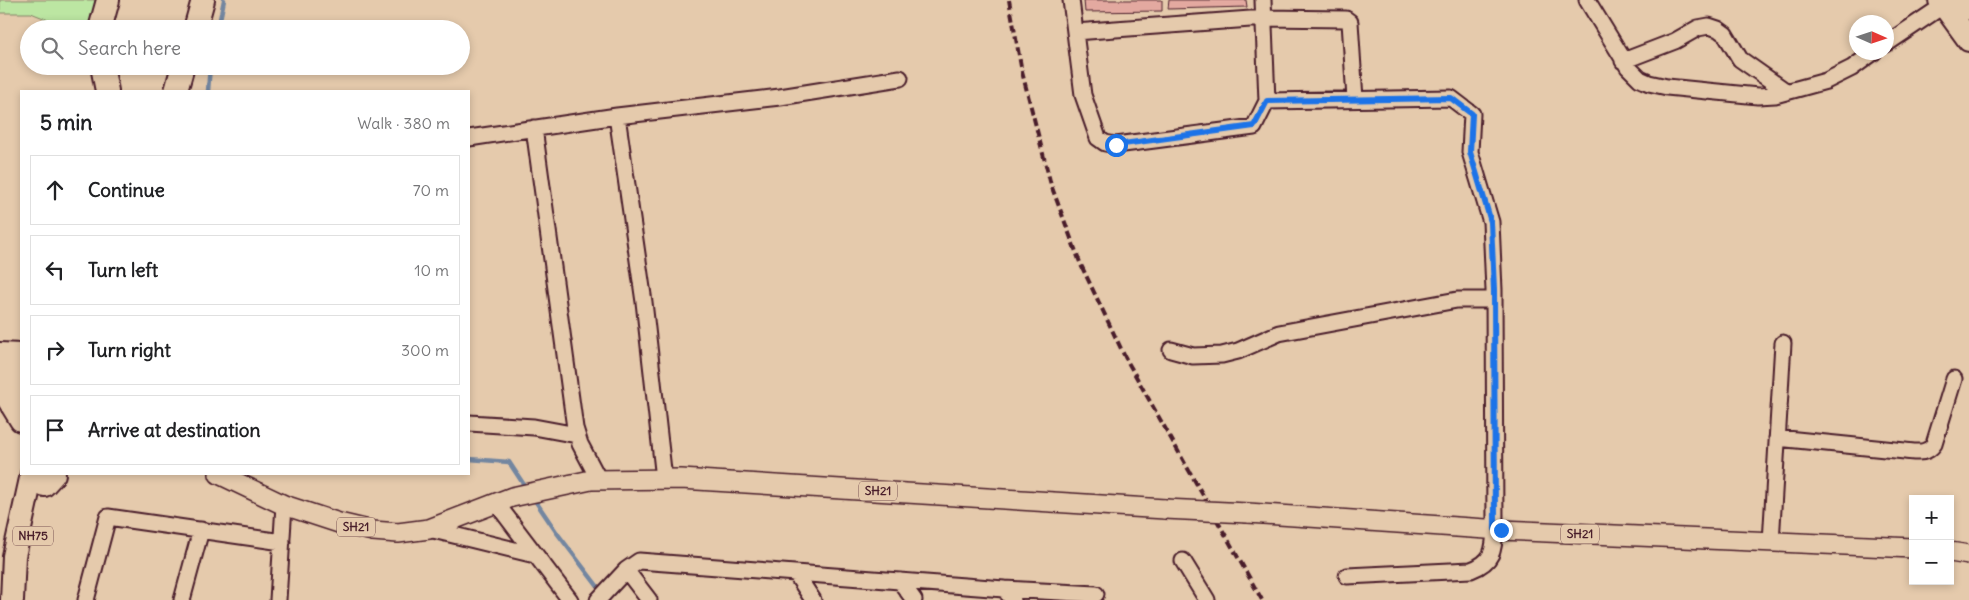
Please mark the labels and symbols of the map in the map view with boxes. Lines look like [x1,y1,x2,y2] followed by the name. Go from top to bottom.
[1849,15,1894,60] north arrow
[1105,134,1128,157] route start
[859,482,897,501] road number: SH21
[337,518,375,536] road number: SH21
[1490,519,1513,542] route end
[1561,524,1599,544] road number: SH21
[13,526,53,546] road number: NH75

